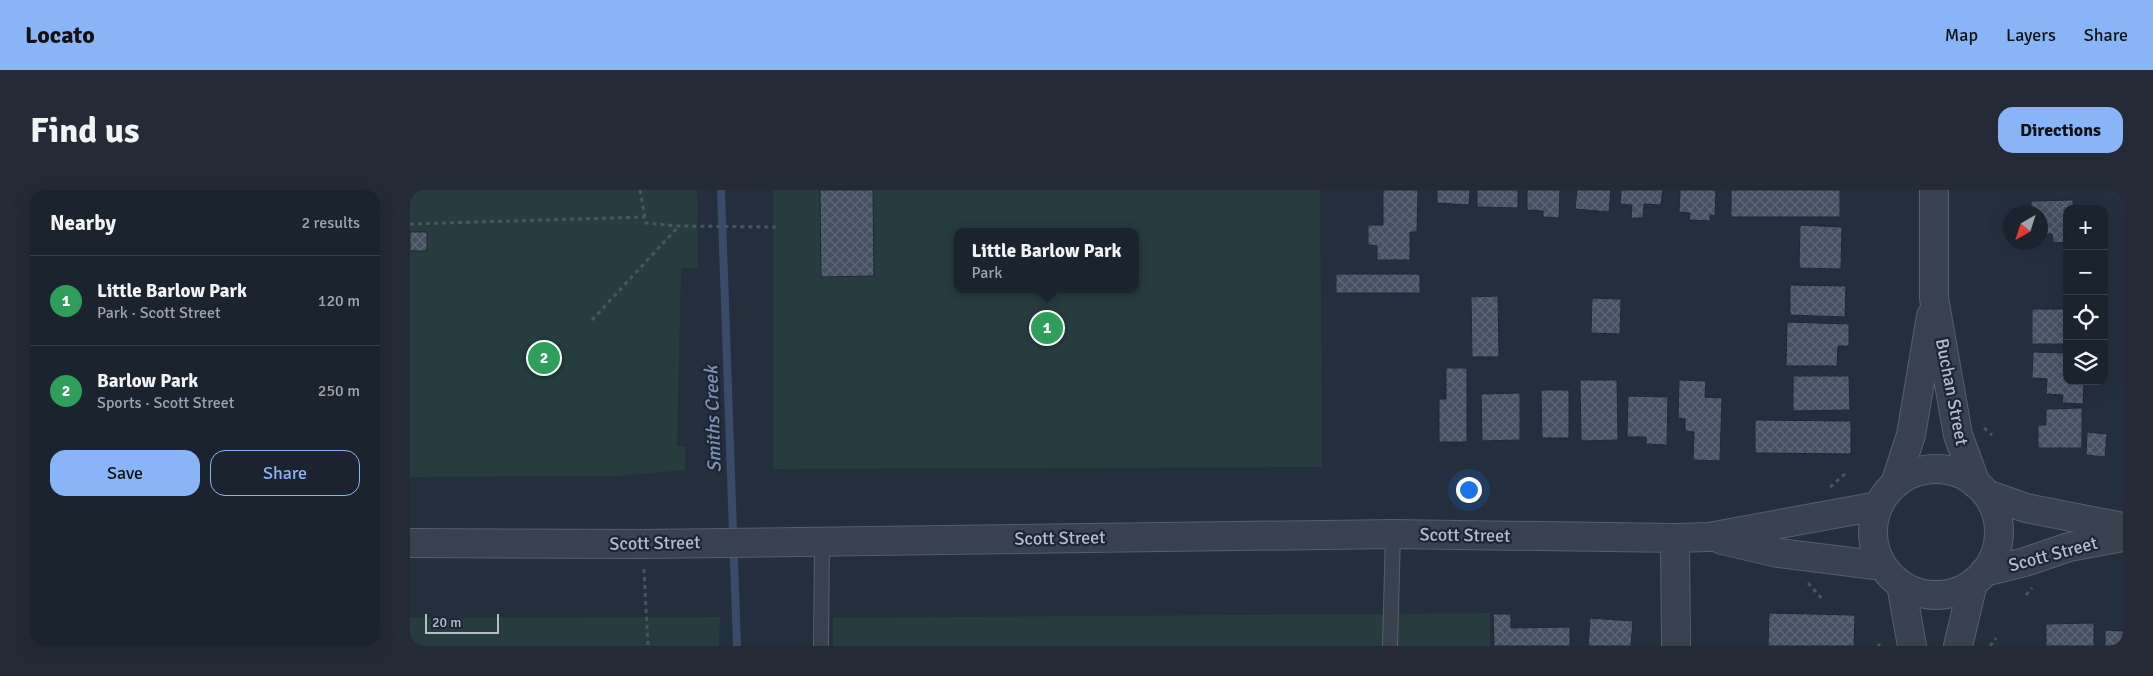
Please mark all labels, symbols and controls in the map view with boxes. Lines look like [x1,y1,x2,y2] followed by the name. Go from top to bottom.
[25,20,95,50] text: Locato
[1945,24,1978,46] text: Map
[2006,24,2056,46] text: Layers
[2084,24,2128,46] text: Share
[1998,107,2123,153] button: Directions
[30,109,140,152] text: Find us
[2003,205,2048,250] north arrow
[2063,205,2108,385] map controls
[2063,205,2108,250] button: +
[50,210,116,236] text: Nearby
[301,213,360,233] text: 2 results
[954,228,1139,293] popup
[971,239,1122,263] text: Little Barlow Park
[2063,250,2108,295] button: −
[971,263,1002,283] text: Park
[97,279,247,303] text: Little Barlow Park
[62,291,70,311] text: 1
[318,291,360,311] text: 120 m
[2063,295,2108,340] button: locate
[97,303,221,323] text: Park · Scott Street
[1031,309,1063,347] pin: 1
[1931,337,1973,447] street label: Buchan Street
[528,339,560,377] pin: 2
[2063,340,2108,385] button: layers
[699,364,727,473] water label: Smiths Creek
[97,369,198,393] text: Barlow Park
[62,381,70,401] text: 2
[318,381,360,401] text: 250 m
[97,393,234,413] text: Sports · Scott Street
[50,450,200,496] button: Save
[210,450,360,496] button: Share
[1456,477,1482,503] your location
[1419,523,1511,547] street label: Scott Street
[1014,526,1106,550] street label: Scott Street
[609,531,701,555] street label: Scott Street
[2006,532,2100,576] street label: Scott Street
[425,611,499,634] scale bar
[432,614,461,631] text: 20 m

